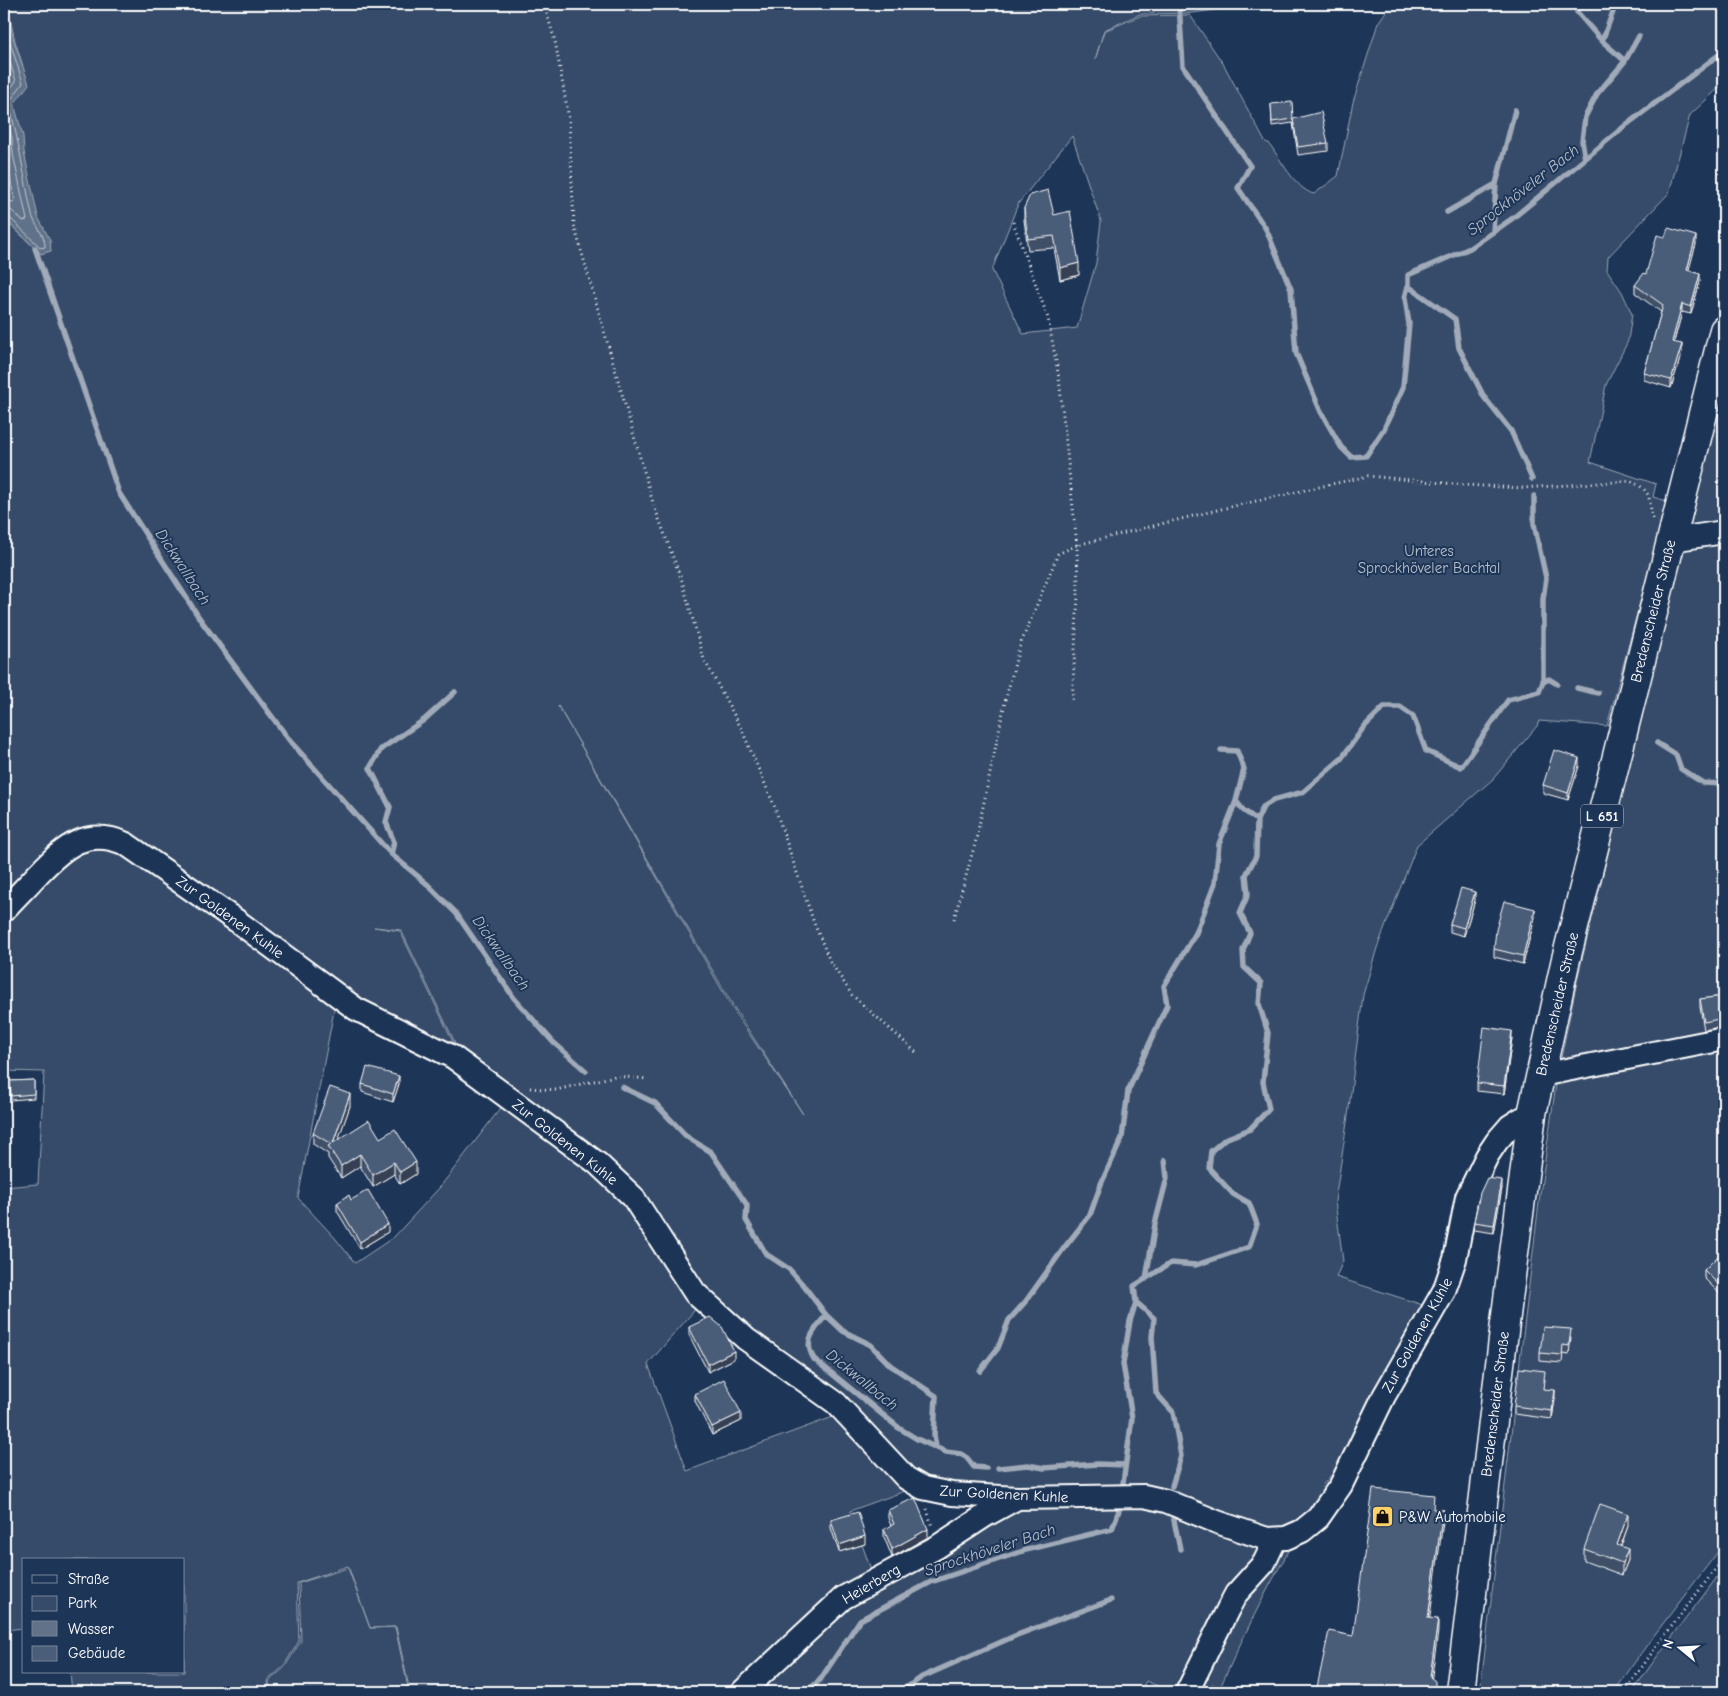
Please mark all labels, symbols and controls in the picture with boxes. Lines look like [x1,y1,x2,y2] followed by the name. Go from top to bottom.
[1464,141,1582,239] water label: Sprockhöveler Bach
[152,526,214,608] water label: Dickwallbach
[1627,537,1680,684] street label: Bredenscheider Straße
[1358,542,1500,577] park label: Unteres Sprockhöveler Bachtal
[1581,804,1623,828] road number: L 651
[173,872,288,962] street label: Zur Goldenen Kuhle
[469,912,533,994] water label: Dickwallbach
[1532,930,1582,1077] street label: Bredenscheider Straße
[509,1095,622,1189] street label: Zur Goldenen Kuhle
[1378,1274,1456,1396] street label: Zur Goldenen Kuhle
[1477,1330,1513,1478] street label: Bredenscheider Straße
[823,1346,901,1414] water label: Dickwallbach
[939,1482,1069,1506] street label: Zur Goldenen Kuhle
[1371,1505,1395,1529] shop icon: P&W Automobile
[1399,1508,1506,1526] place label: P&W Automobile
[922,1520,1058,1580] water label: Sprockhöveler Bach
[22,1558,185,1674] legend
[839,1560,903,1608] street label: Heierberg
[68,1570,110,1588] text: Straße
[68,1594,97,1612] text: Park
[68,1620,114,1638] text: Wasser
[1656,1624,1706,1674] north arrow
[1659,1637,1678,1651] text: N
[68,1644,126,1662] text: Gebäude

